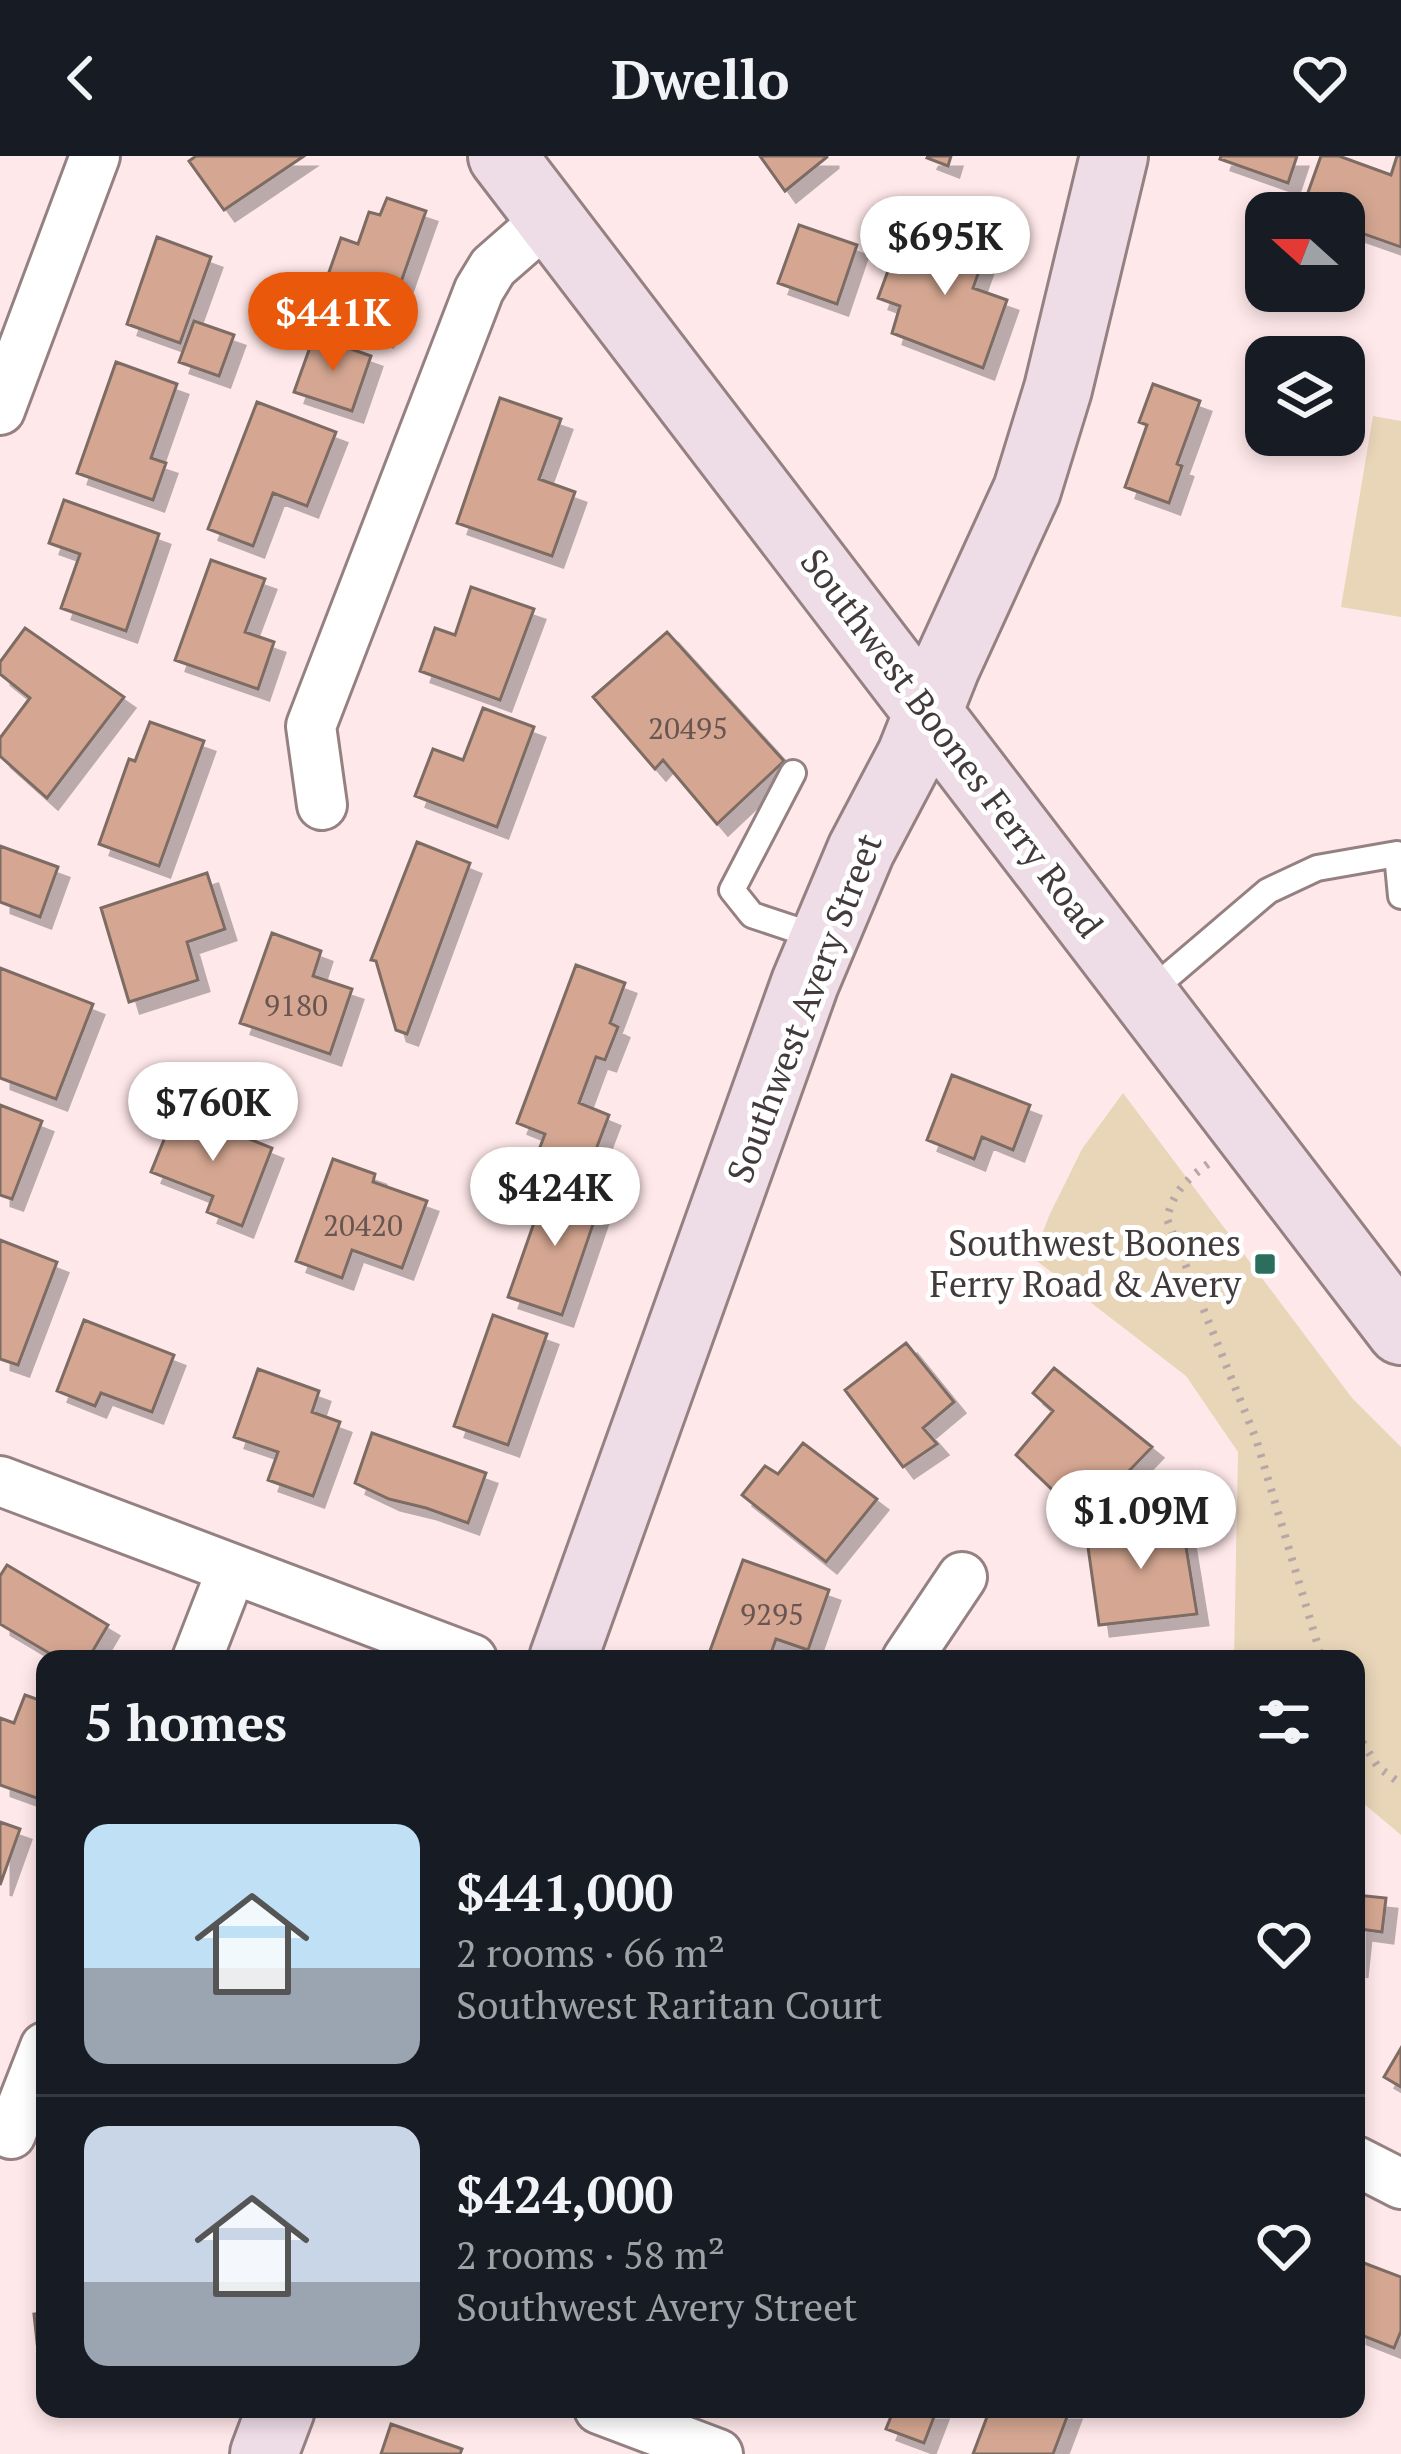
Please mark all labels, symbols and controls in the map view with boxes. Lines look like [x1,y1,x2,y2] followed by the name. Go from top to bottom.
[611,43,790,114] text: Dwello
[48,45,114,111] icon: back
[1287,45,1353,111] icon: heart
[1245,192,1365,312] north arrow
[1245,192,1365,456] map controls
[861,196,1029,298] pin: $695K
[887,209,1003,261] text: $695K
[249,272,417,374] pin: $441K
[275,285,391,337] text: $441K
[1245,336,1365,456] button: layers
[791,539,1114,946] street label: Southwest Boones Ferry Road
[648,708,728,748] house number: 20495
[715,827,892,1189] street label: Southwest Avery Street
[264,985,328,1025] house number: 9180
[129,1062,297,1164] pin: $760K
[155,1075,271,1127] text: $760K
[471,1147,639,1249] pin: $424K
[497,1160,613,1212] text: $424K
[323,1205,403,1245] house number: 20420
[929,1219,1242,1307] place label: Southwest Boones Ferry Road & Avery
[1252,1251,1278,1277] marker: Southwest Boones Ferry Road & Avery
[1043,1470,1239,1572] pin: $1.09M
[1073,1483,1209,1535] text: $1.09M
[740,1594,804,1634] house number: 9295
[84,1688,287,1756] text: 5 homes
[1251,1689,1317,1755] icon: filters
[456,1858,673,1926] text: $441,000
[180,1872,324,2016] icon: home
[1251,1911,1317,1977] icon: heart
[456,1926,725,1978] text: 2 rooms · 66 m²
[456,1978,882,2030] text: Southwest Raritan Court
[456,2160,673,2228] text: $424,000
[180,2174,324,2318] icon: home
[1251,2213,1317,2279] icon: heart
[456,2228,725,2280] text: 2 rooms · 58 m²
[456,2280,857,2332] text: Southwest Avery Street

